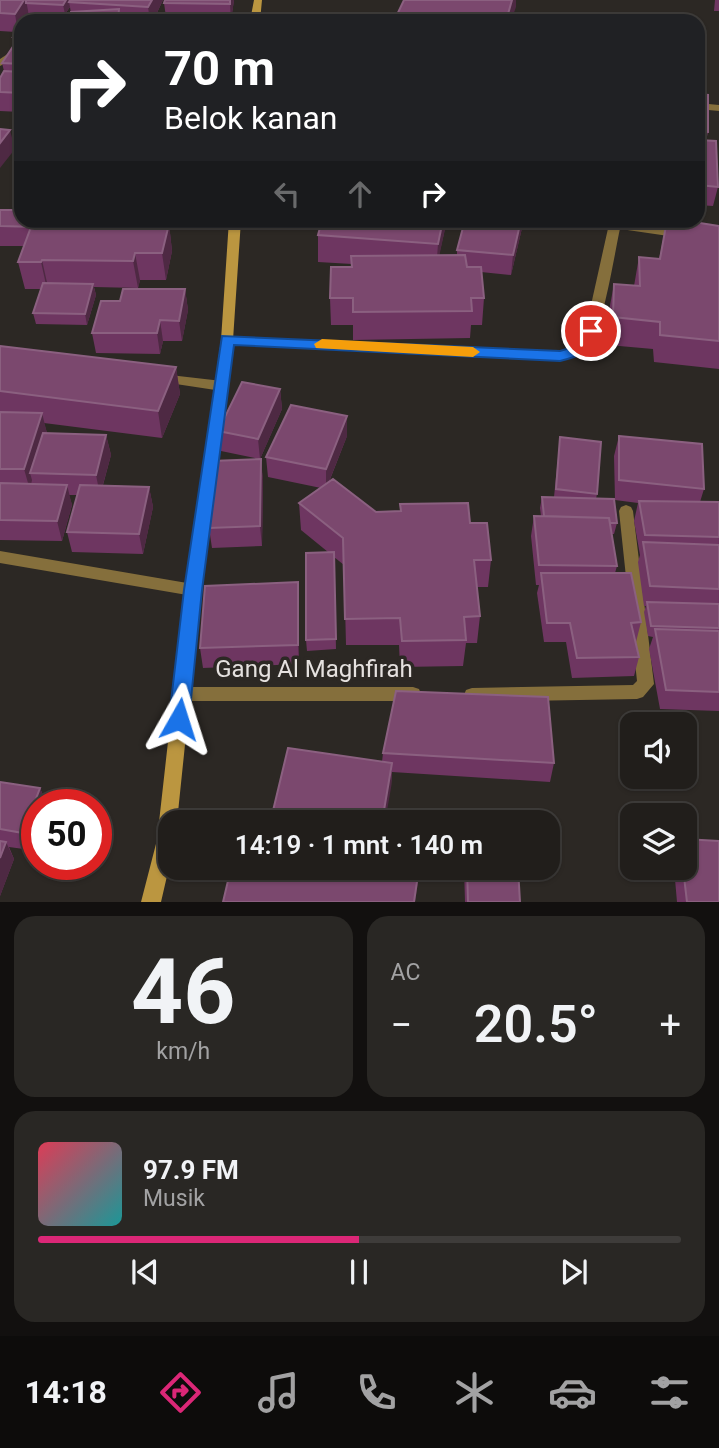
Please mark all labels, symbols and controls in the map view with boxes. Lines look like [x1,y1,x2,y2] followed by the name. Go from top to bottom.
[164,40,275,97] text: 70 m
[49,42,140,133] icon: right
[164,99,337,137] text: Belok kanan
[268,175,306,213] icon: left
[341,175,379,213] icon: ahead
[414,175,452,213] icon: right
[561,301,621,361] pin
[572,312,610,350] icon: arrive
[215,655,413,683] street label: Gang Al Maghfirah
[142,682,216,756] position arrow
[620,712,697,880] map controls
[620,712,697,789] button: sound
[21,789,112,880] speed limit sign: 50
[620,803,697,880] button: layers
[235,830,483,860] text: 14:19 · 1 mnt · 140 m
[131,939,235,1045] text: 46
[391,959,420,986] text: AC
[474,994,598,1055] text: 20.5°
[391,1003,412,1047] text: −
[659,1003,681,1047] text: +
[156,1038,210,1065] text: km/h
[143,1155,239,1185] text: 97.9 FM
[143,1185,205,1212] text: Musik
[126,1253,164,1291] icon: previous
[340,1253,378,1291] icon: pause
[555,1253,593,1291] icon: next
[156,1368,205,1417] icon: directions
[254,1368,303,1417] icon: music
[352,1368,401,1417] icon: phone
[450,1368,499,1417] icon: climate
[548,1368,597,1417] icon: car
[645,1368,694,1417] icon: filters
[24,1373,107,1411] text: 14:18

